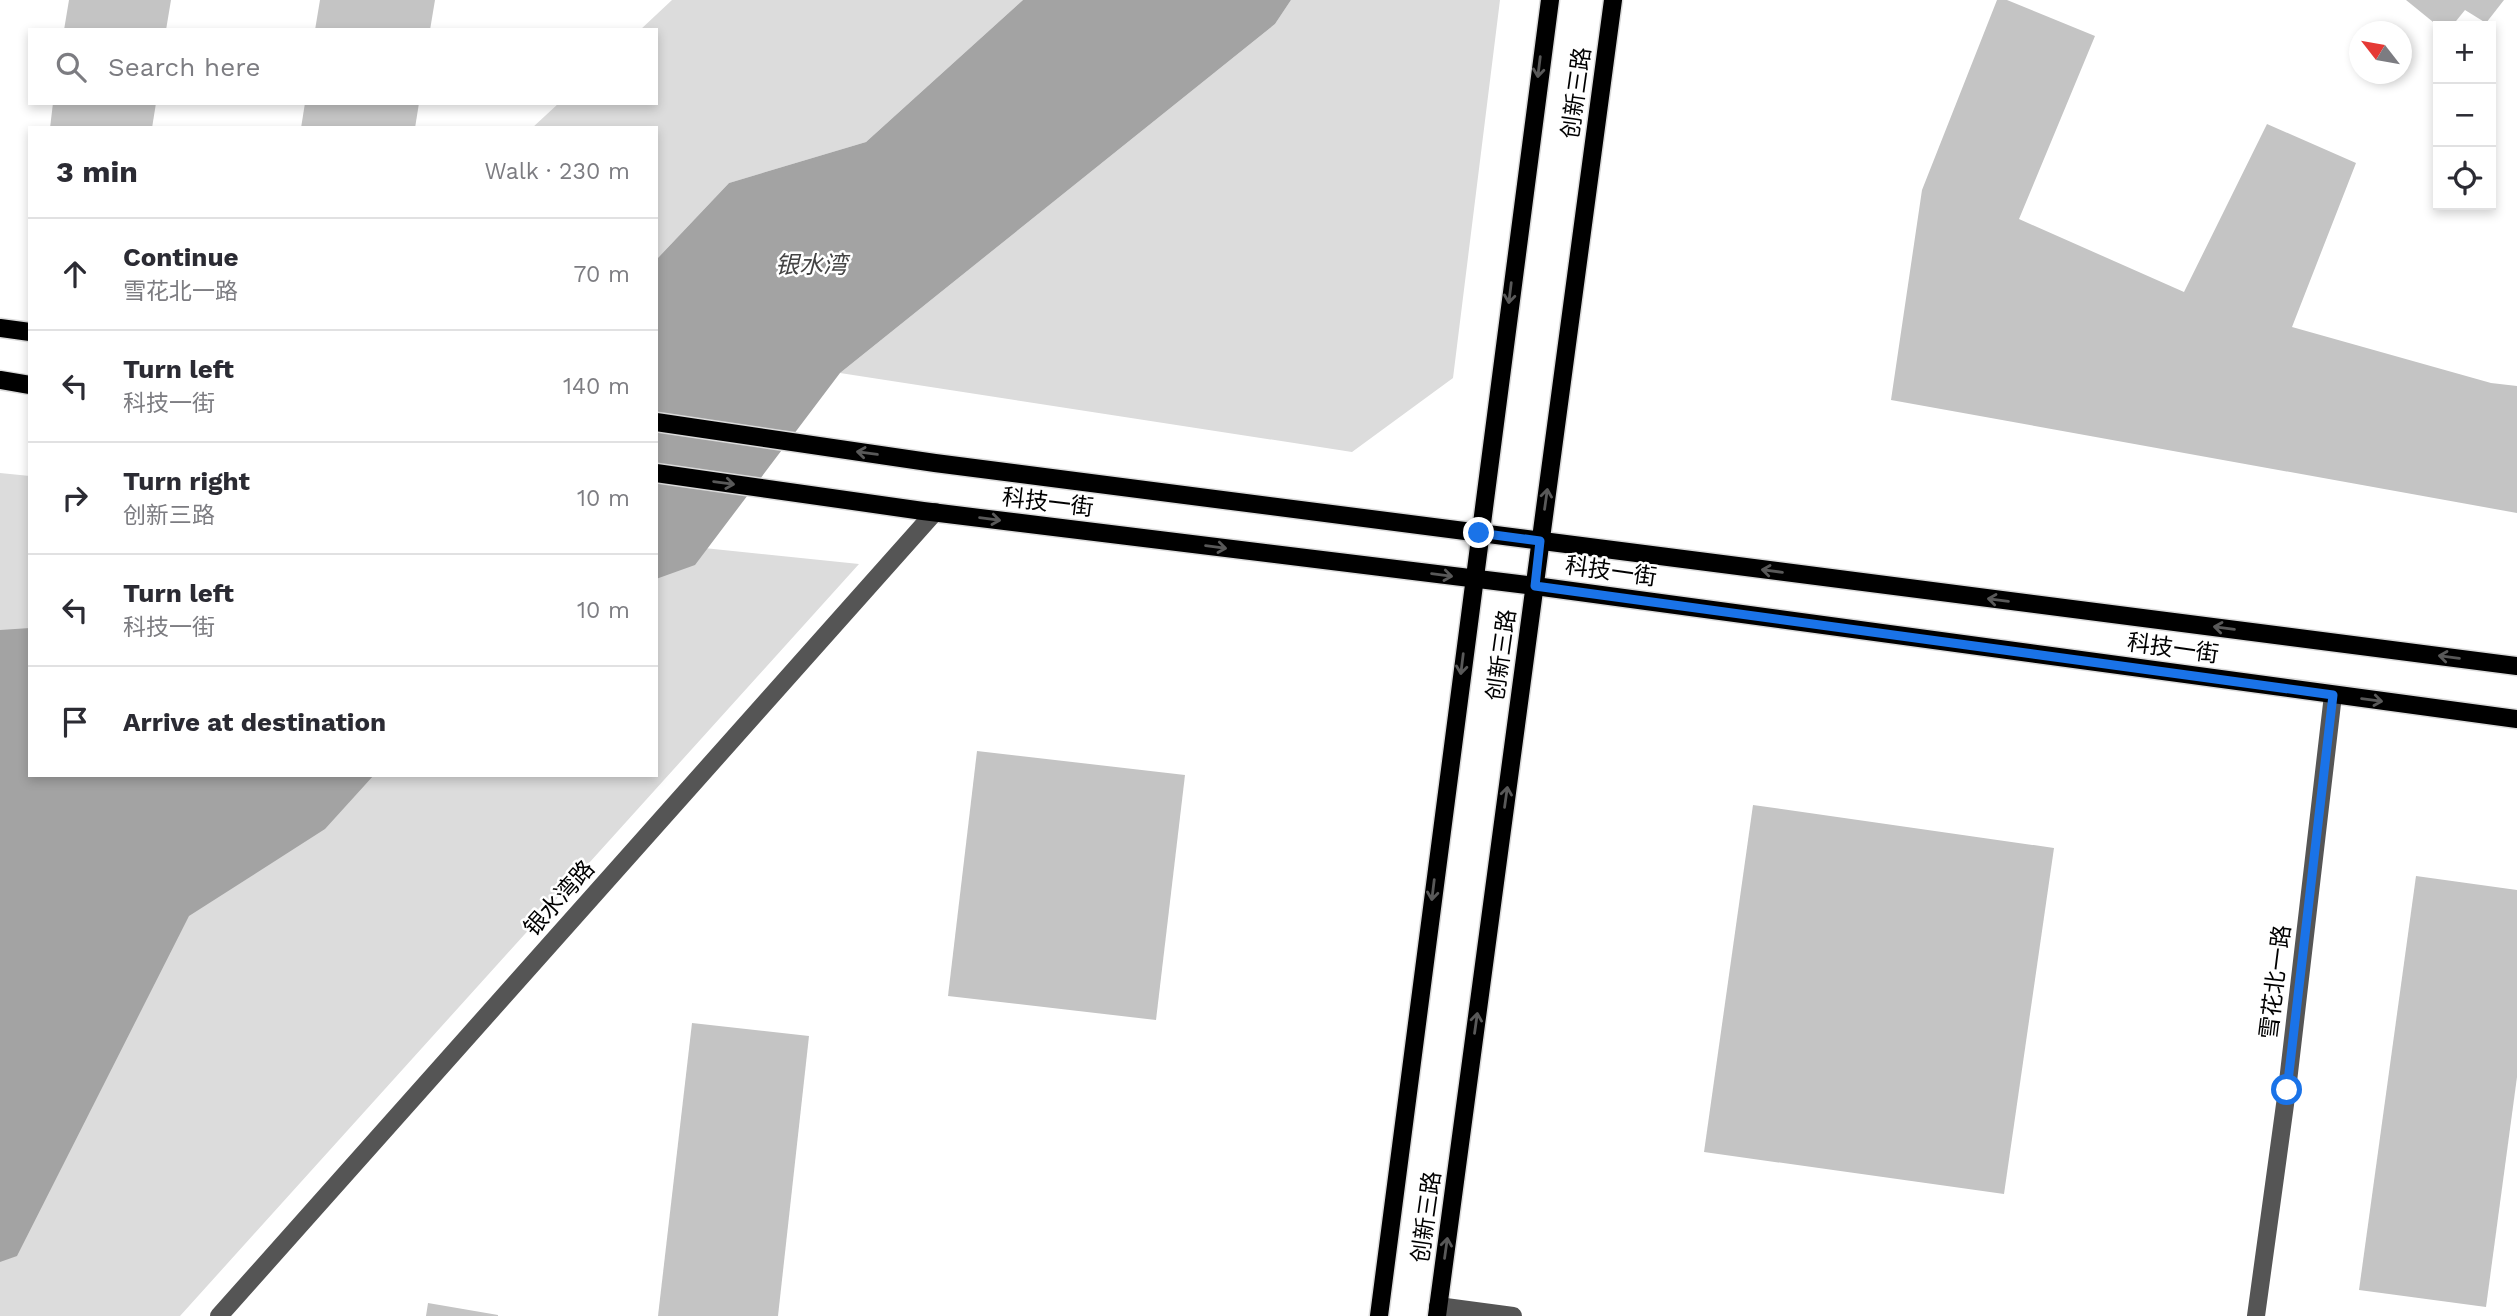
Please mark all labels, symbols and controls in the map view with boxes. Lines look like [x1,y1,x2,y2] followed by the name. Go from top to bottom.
[2349,21,2412,84] north arrow
[2433,21,2496,210] map controls
[2433,21,2496,84] button: +
[28,28,658,105] search box
[1557,46,1596,141] street label: 创新三路
[52,48,90,86] icon: search
[108,52,260,82] text: Search here
[1533,56,1546,78] one-way arrow
[2433,84,2496,147] button: −
[2433,147,2496,210] button: locate
[56,154,138,189] text: 3 min
[484,158,630,185] text: Walk · 230 m
[123,242,239,272] text: Continue
[775,251,851,279] water label: 银水湾
[56,255,94,293] icon: ahead
[573,261,630,288] text: 70 m
[123,278,238,305] text: 雪花北一路
[1504,281,1517,304] one-way arrow
[123,354,234,384] text: Turn left
[56,367,94,405] icon: left
[563,373,630,400] text: 140 m
[123,390,215,417] text: 科技一街
[856,447,879,460] one-way arrow
[123,466,250,496] text: Turn right
[712,476,735,489] one-way arrow
[56,479,94,517] icon: right
[1001,483,1095,522] street label: 科技一街
[577,485,630,512] text: 10 m
[1540,488,1553,511] one-way arrow
[123,502,215,529] text: 创新三路
[978,513,1001,526] one-way arrow
[1463,517,1494,548] route end
[1204,540,1227,553] one-way arrow
[1563,552,1658,591] street label: 科技一街
[1761,564,1784,577] one-way arrow
[1430,568,1453,581] one-way arrow
[123,578,234,608] text: Turn left
[56,591,94,629] icon: left
[1987,593,2010,606] one-way arrow
[577,597,630,624] text: 10 m
[1482,608,1521,703] street label: 创新三路
[123,614,215,641] text: 科技一街
[2213,622,2235,635] one-way arrow
[2125,629,2220,668] street label: 科技一街
[2438,651,2461,664] one-way arrow
[1456,653,1469,675] one-way arrow
[2360,693,2382,706] one-way arrow
[56,703,94,741] icon: arrive
[123,707,386,737] text: Arrive at destination
[1500,786,1513,809] one-way arrow
[519,855,600,942] street label: 银水湾路
[1427,878,1440,901] one-way arrow
[2255,923,2296,1041] street label: 雪花北一路
[1470,1012,1483,1035] one-way arrow
[2271,1074,2302,1105] route start
[1407,1170,1446,1265] street label: 创新三路
[1440,1237,1453,1260] one-way arrow

